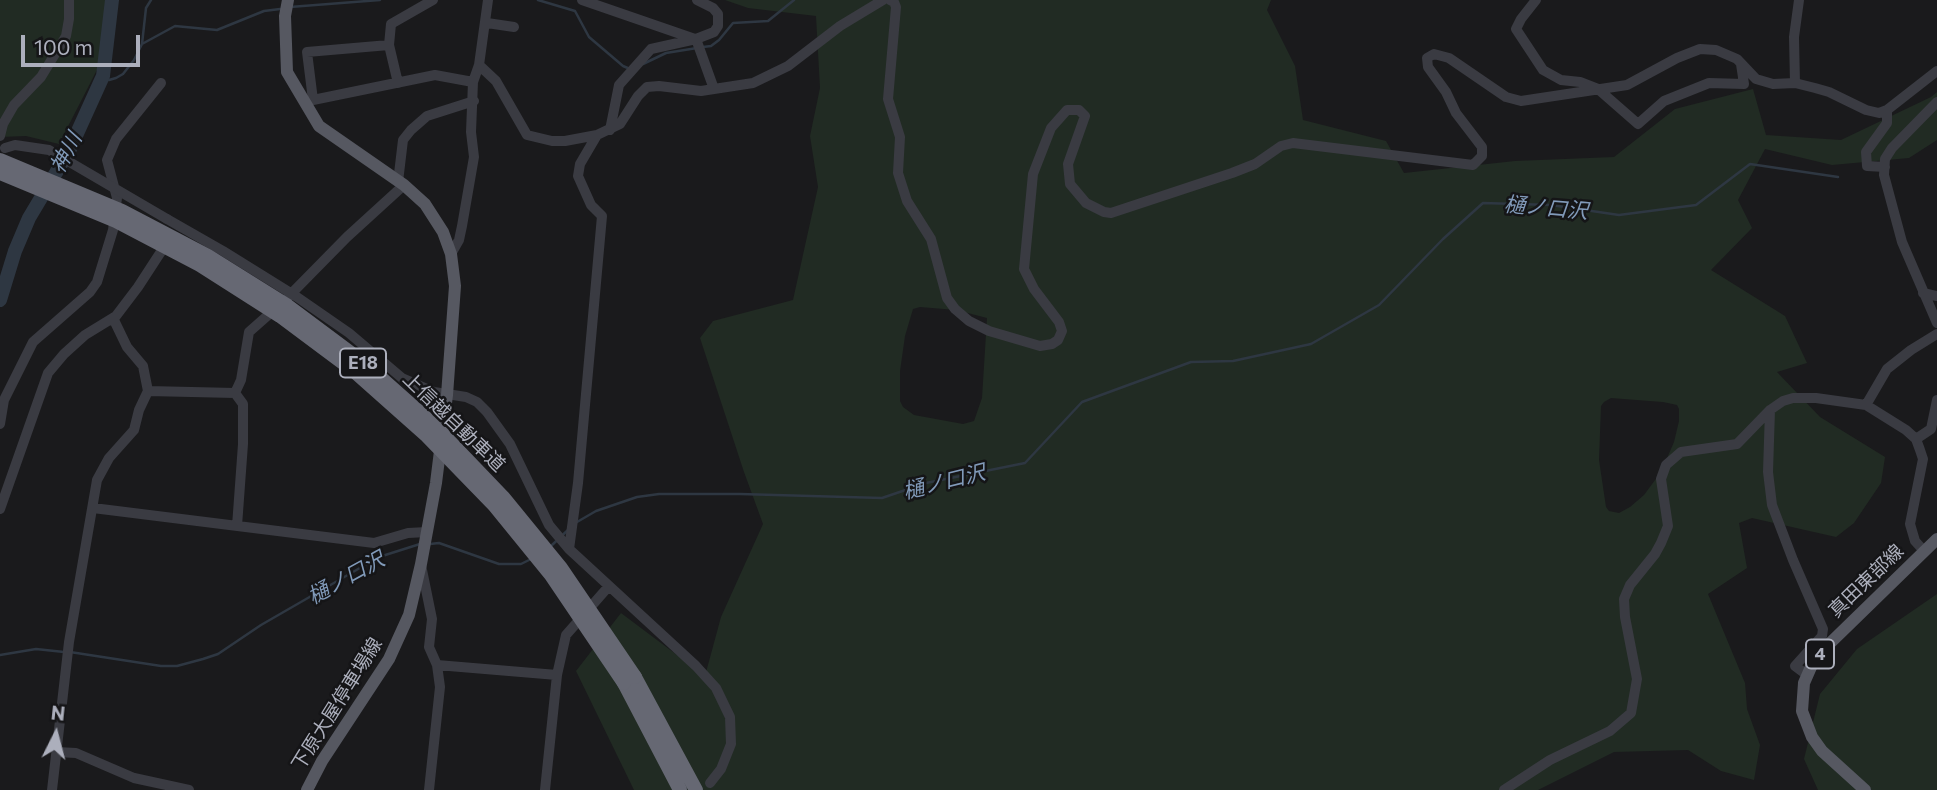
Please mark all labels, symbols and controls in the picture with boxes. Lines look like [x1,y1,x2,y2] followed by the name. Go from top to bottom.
[24,21,144,65] scale bar
[34,34,93,59] text: 100 m
[45,129,87,177] water label: 神川
[1503,192,1589,224] water label: 樋ノ口沢
[340,348,386,377] road number: E18
[398,368,510,476] street label: 上信越自動車道
[900,460,988,504] water label: 樋ノ口沢
[1824,540,1908,622] street label: 真田東部線
[303,547,389,609] water label: 樋ノ口沢
[287,634,387,774] street label: 下原大屋停車場線
[1806,640,1834,668] road number: 4
[21,699,91,769] north arrow
[50,700,67,725] text: N

